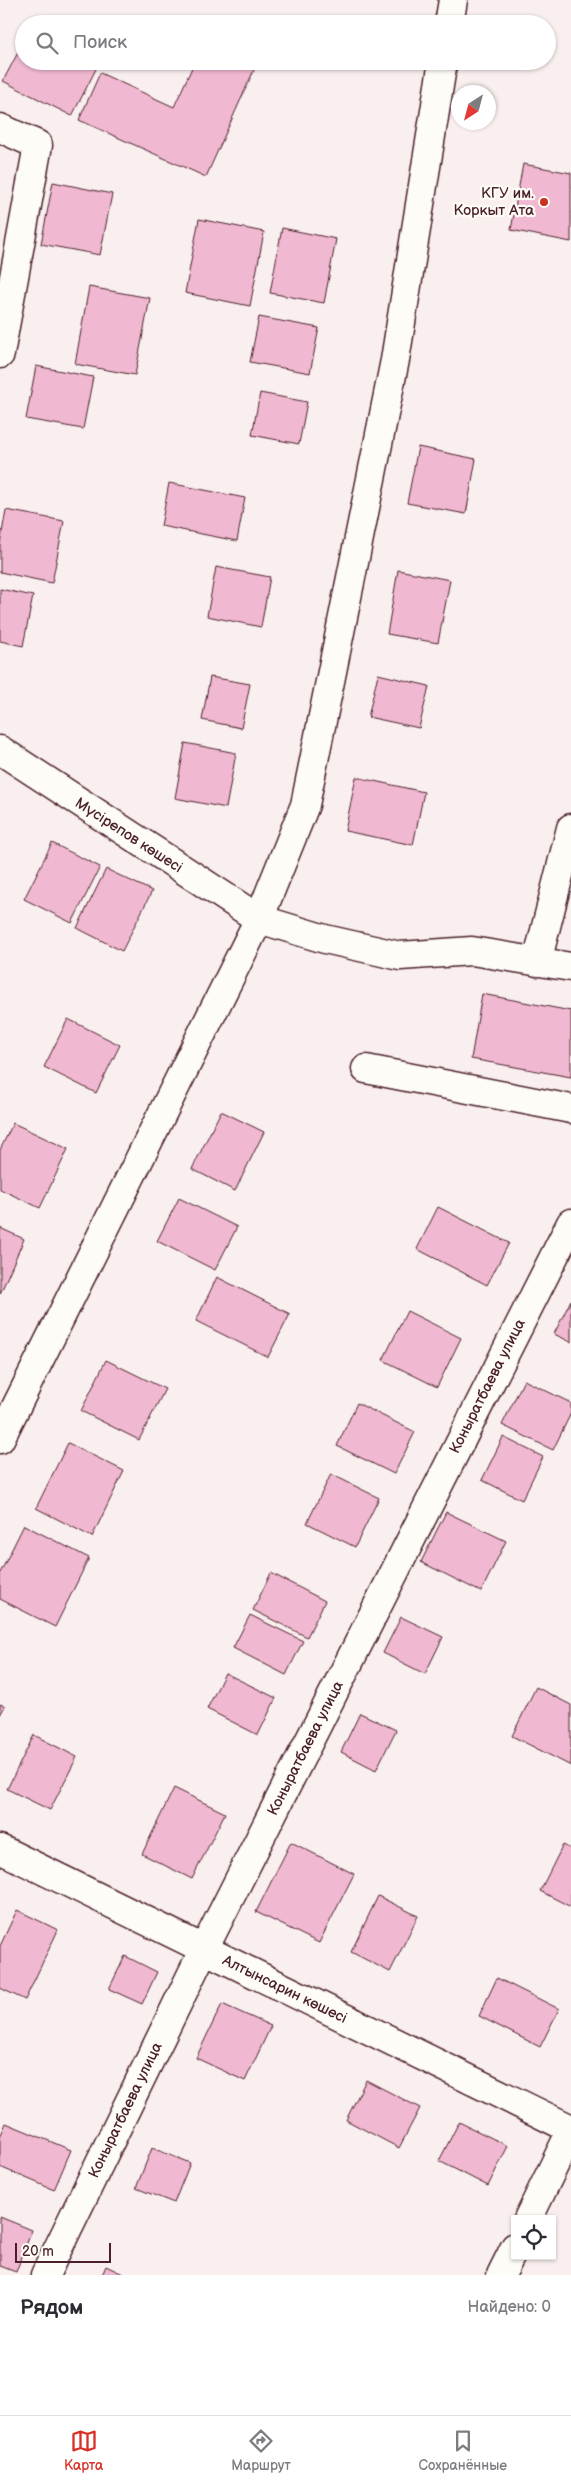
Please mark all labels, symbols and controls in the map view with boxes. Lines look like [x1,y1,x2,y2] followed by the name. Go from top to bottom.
[15,15,556,70] search box
[33,29,61,57] icon: search
[73,31,127,54] text: Поиск
[451,85,496,130] north arrow
[454,184,534,220] place label: КГУ им. Коркыт Ата
[538,196,550,208] marker: КГУ им. Коркыт Ата
[71,794,186,877] street label: Мүсірепов көшесі
[445,1316,530,1457] street label: Коныратбаева улица
[263,1678,348,1819] street label: Коныратбаева улица
[218,1951,350,2028] street label: Алтынсарин көшесі
[84,2039,167,2181] street label: Коныратбаева улица
[511,2215,556,2260] map controls
[511,2215,556,2260] button: locate
[15,2240,111,2263] scale bar
[22,2243,54,2260] text: 20 m
[20,2295,83,2320] text: Рядом
[468,2298,551,2317] text: Найдено: 0
[64,2427,103,2474] tab: Карта
[231,2427,291,2474] tab: Маршрут
[419,2427,507,2474] tab: Сохранённые

